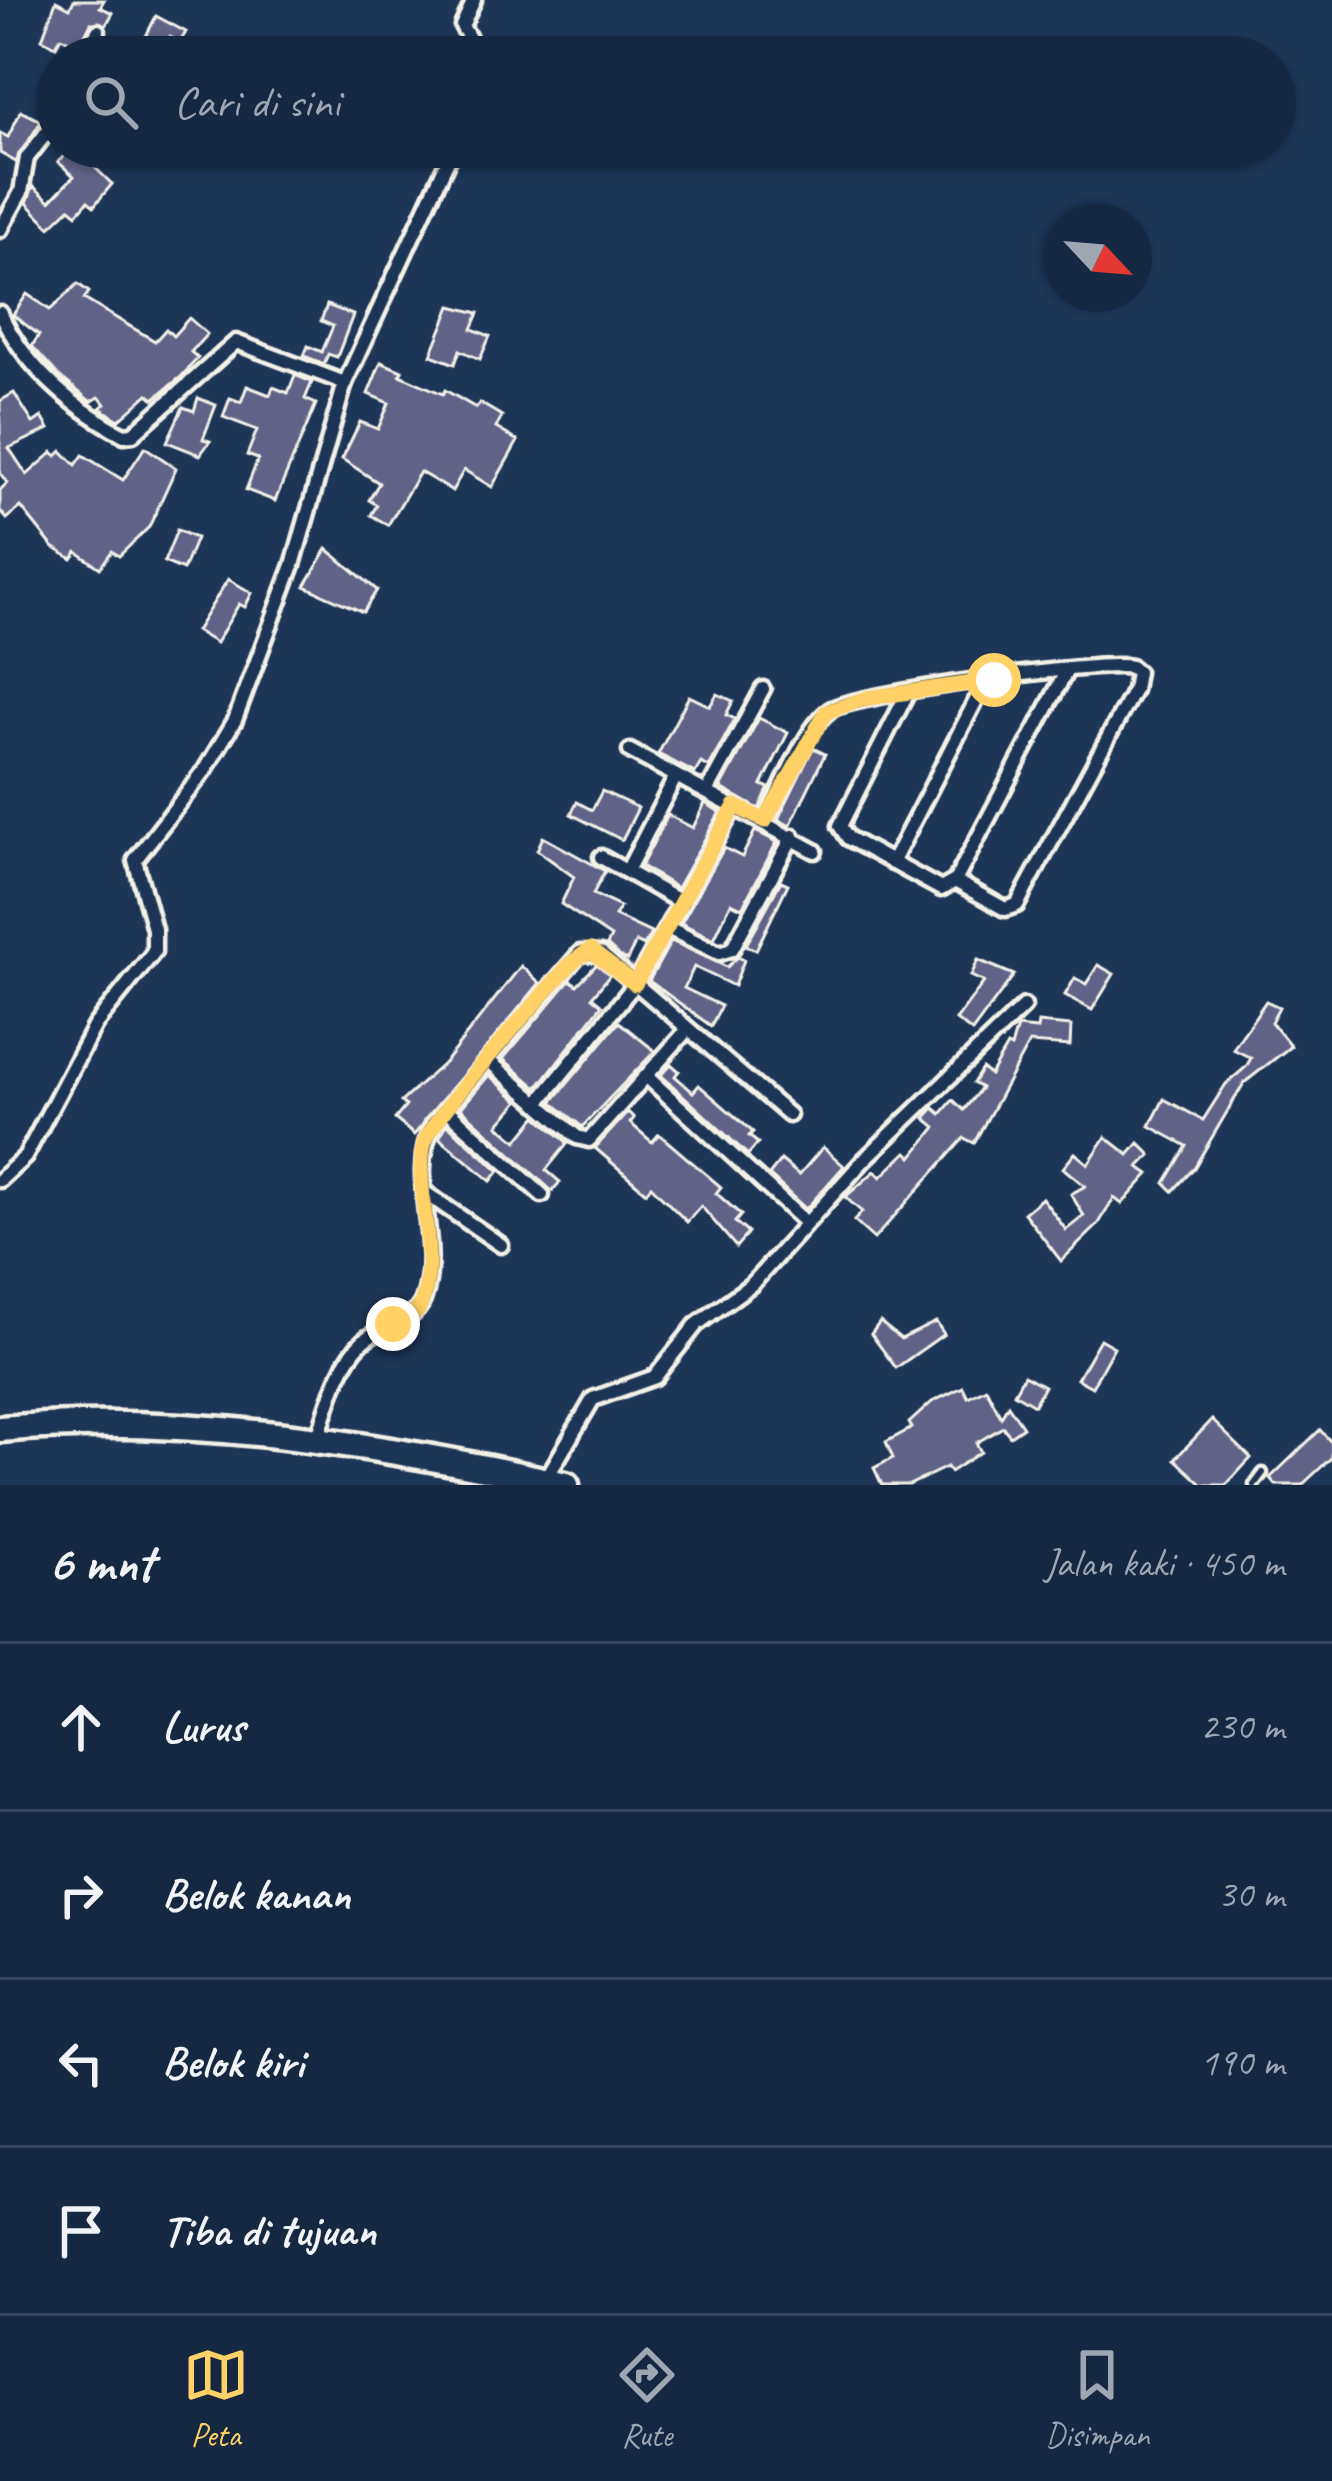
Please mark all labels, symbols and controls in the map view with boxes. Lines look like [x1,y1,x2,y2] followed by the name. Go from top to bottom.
[36,36,1296,168] search box
[78,69,144,135] icon: search
[174,74,340,131] text: Cari di sini
[1044,204,1152,312] north arrow
[967,653,1021,707] route start
[366,1297,420,1351] route end
[48,1531,154,1595] text: 6 mnt
[1044,1539,1284,1588] text: Jalan kaki · 450 m
[48,1694,114,1760] icon: ahead
[162,1698,245,1755] text: Lurus
[1200,1702,1284,1751] text: 230 m
[48,1862,114,1928] icon: right
[162,1866,350,1923] text: Belok kanan
[1218,1870,1284,1919] text: 30 m
[48,2030,114,2096] icon: left
[162,2034,304,2091] text: Belok kiri
[1200,2038,1284,2087] text: 190 m
[48,2198,114,2264] icon: arrive
[162,2202,376,2259] text: Tiba di tujuan
[183,2342,249,2456] tab: Peta
[614,2342,680,2456] tab: Rute
[1045,2342,1149,2456] tab: Disimpan

